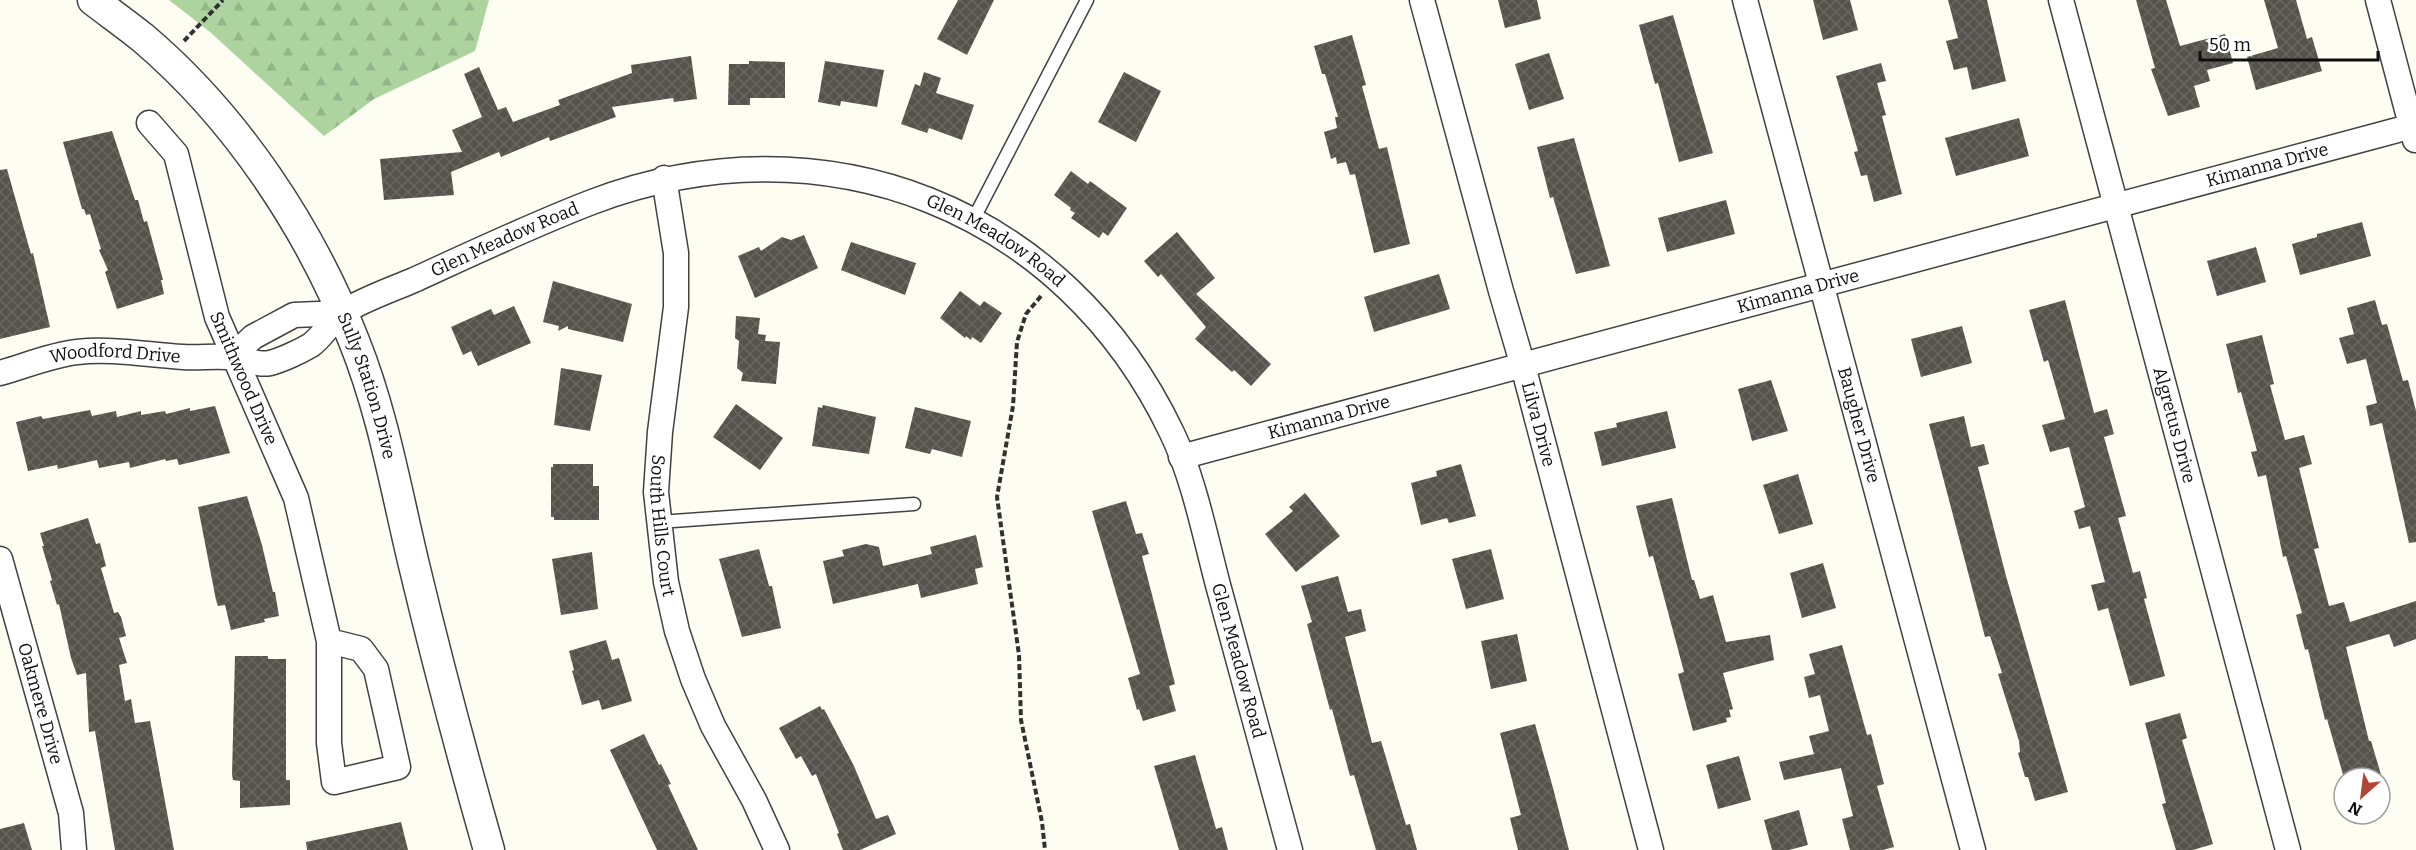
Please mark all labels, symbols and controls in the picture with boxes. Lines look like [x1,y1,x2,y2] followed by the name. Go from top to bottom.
[2200,24,2378,62] scale bar
[2209,34,2251,56] text: 50 m
[2204,138,2331,192] street label: Kimanna Drive
[923,189,1070,292] street label: Glen Meadow Road
[427,197,582,282] street label: Glen Meadow Road
[1735,264,1862,318] street label: Kimanna Drive
[205,308,282,448] street label: Smithwood Drive
[332,309,400,461] street label: Sully Station Drive
[47,340,181,368] street label: Woodford Drive
[1833,365,1885,485] street label: Baugher Drive
[2149,365,2201,486] street label: Algretus Drive
[1517,379,1560,469] street label: Lilva Drive
[1265,390,1392,444] street label: Kimanna Drive
[645,454,680,599] street label: South Hills Court
[1207,581,1270,741] street label: Glen Meadow Road
[13,640,68,767] street label: Oakmere Drive
[2332,766,2392,826] north arrow
[2345,798,2365,820] text: N

